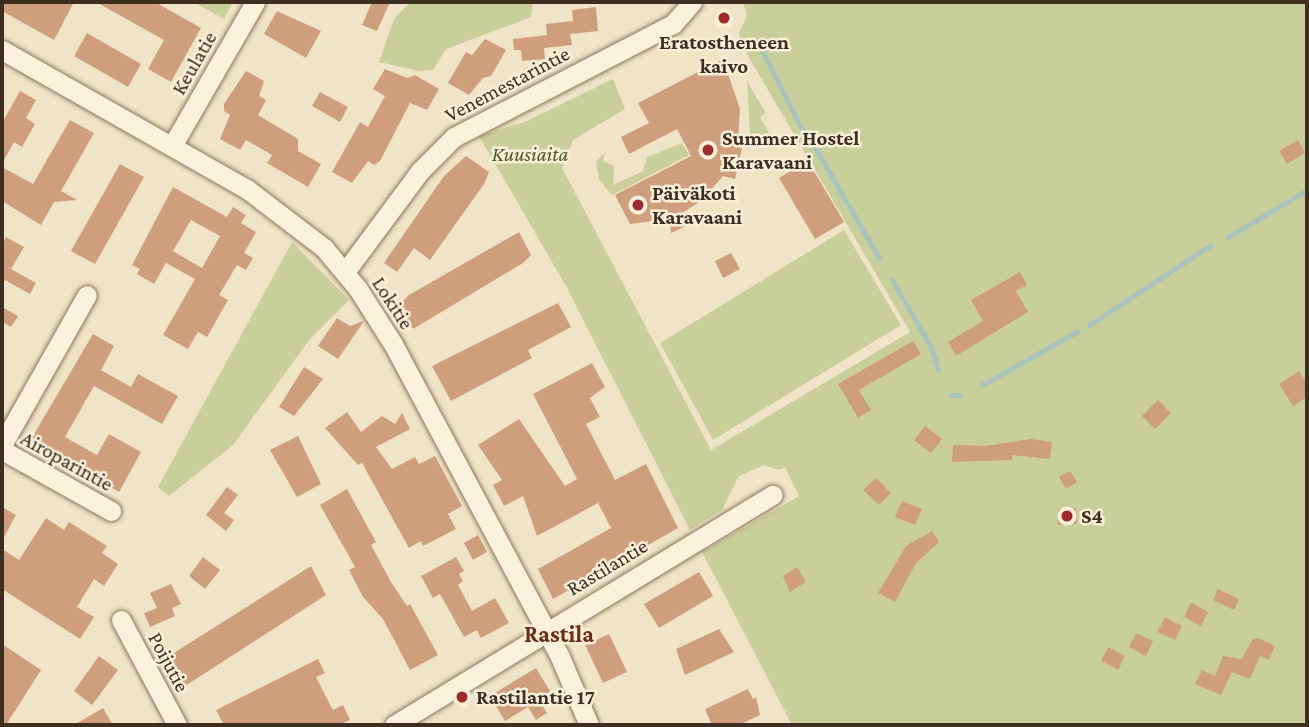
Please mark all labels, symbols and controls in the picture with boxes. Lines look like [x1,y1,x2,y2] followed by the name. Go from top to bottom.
[716,10,732,26] marker: Eratostheneen kaivo
[166,27,222,99] street label: Keulatie
[659,29,789,79] place label: Eratostheneen kaivo
[440,41,574,127] street label: Venemestarintie
[722,125,859,175] place label: Summer Hostel Karavaani
[492,141,568,167] park label: Kuusiaita
[700,142,716,158] marker: Summer Hostel Karavaani
[652,180,742,230] place label: Päiväkoti Karavaani
[630,197,646,213] marker: Päiväkoti Karavaani
[367,272,419,334] street label: Lokitie
[16,425,118,497] street label: Airoparintie
[1081,503,1103,529] place label: S4
[1059,508,1075,524] marker: S4
[562,533,652,601] street label: Rastilantie
[524,620,594,648] district label: Rastila
[143,628,195,696] street label: Poijutie
[476,684,595,710] place label: Rastilantie 17
[454,689,470,705] marker: Rastilantie 17

